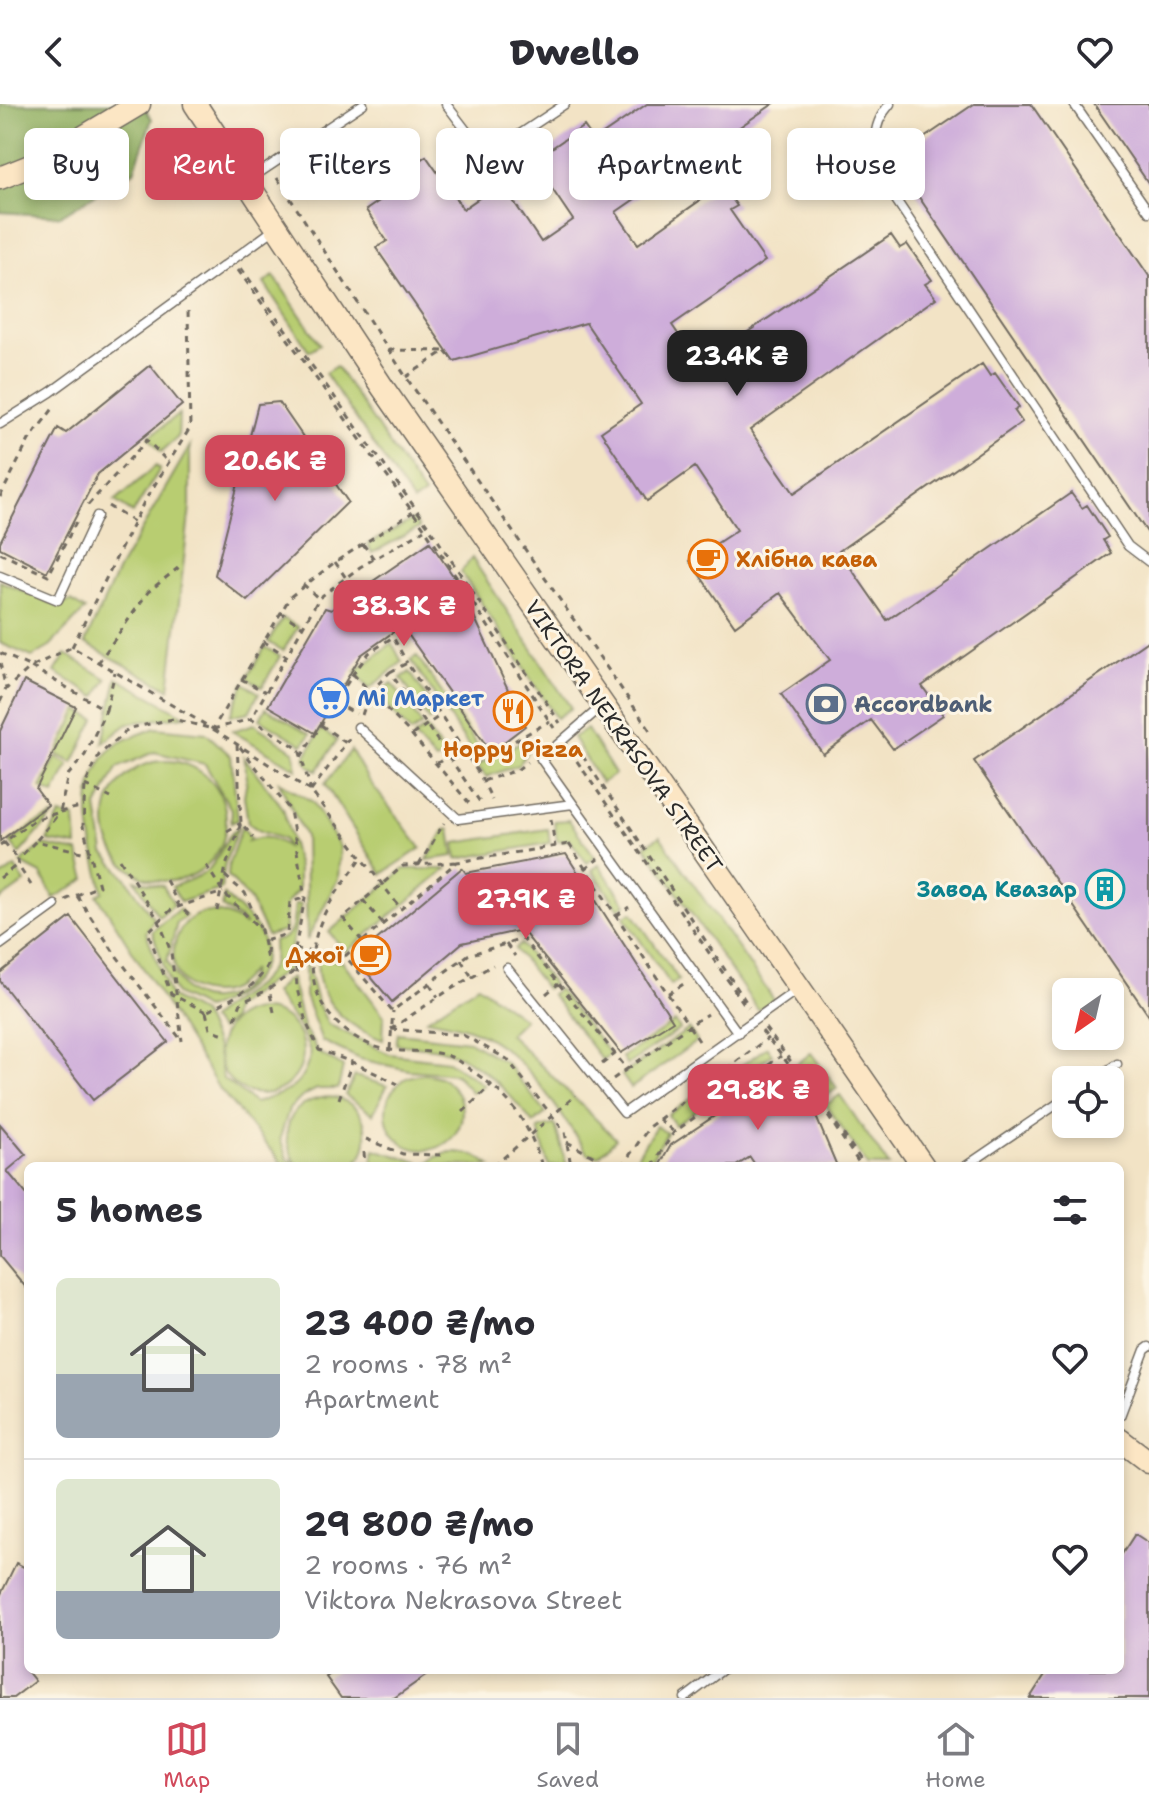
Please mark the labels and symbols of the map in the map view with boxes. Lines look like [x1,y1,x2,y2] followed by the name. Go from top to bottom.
[663,330,811,398] pin: 23.4K ₴
[201,435,349,503] pin: 20.6K ₴
[687,538,729,580] cafe icon: Хлібна кава
[736,545,877,574] place label: Хлібна кава
[330,580,478,648] pin: 38.3K ₴
[518,594,729,879] street label: VIKTORA NEKRASOVA STREET
[308,677,350,719] supermarket icon: Мі Маркет
[805,683,847,725] bank icon: Accordbank
[357,684,485,713] place label: Мі Маркет
[492,690,534,732] restaurant icon: Hoppy Pizza
[854,690,993,719] place label: Accordbank
[443,735,583,764] place label: Hoppy Pizza
[1084,868,1126,910] building icon: Завод Квазар
[452,873,600,941] pin: 27.9K ₴
[917,875,1077,904] place label: Завод Квазар
[350,934,392,976] cafe icon: Джої
[286,941,344,970] place label: Джої
[1052,978,1124,1050] north arrow
[684,1064,832,1132] pin: 29.8K ₴

